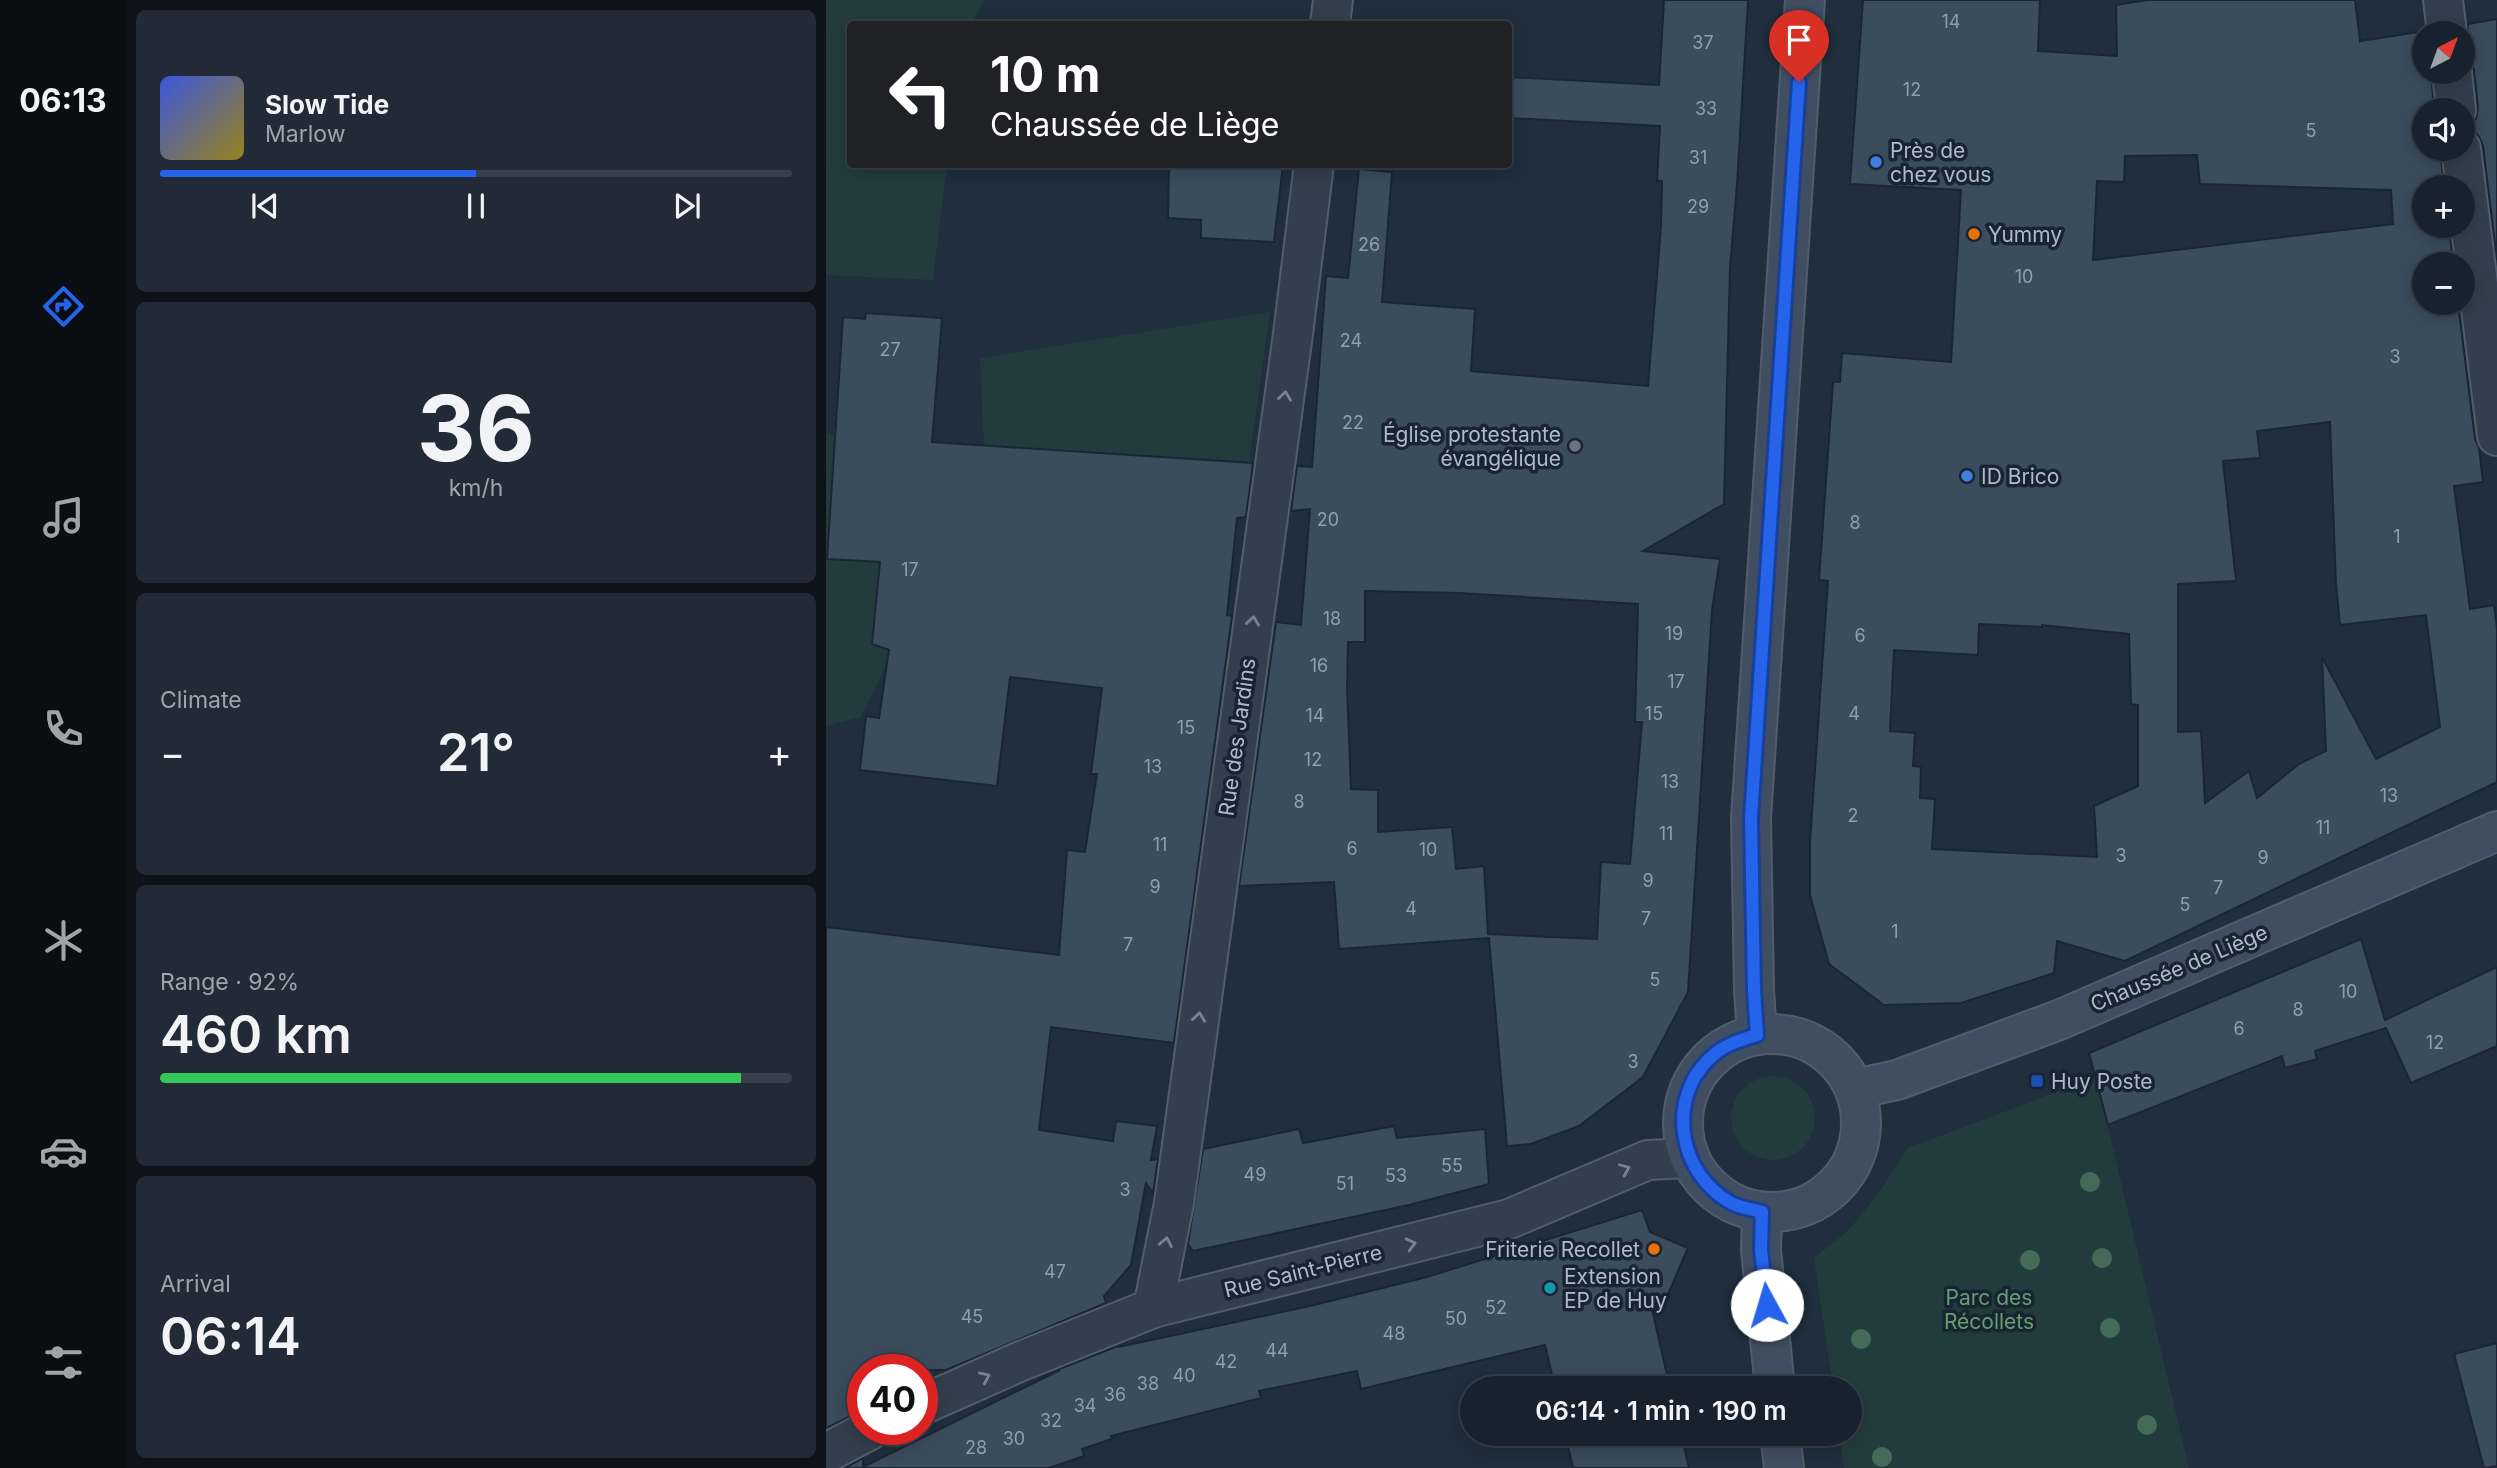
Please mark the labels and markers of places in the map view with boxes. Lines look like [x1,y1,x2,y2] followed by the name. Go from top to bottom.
[1769,10,1829,82] pin
[1890,138,1991,187] place label: Près de chez vous
[1868,154,1884,170] marker: Près de chez vous
[1988,222,2062,247] place label: Yummy
[1966,226,1982,242] marker: Yummy
[1383,421,1561,471] place label: Église protestante évangélique
[1567,438,1583,454] marker: Église protestante évangélique
[1981,464,2059,489] place label: ID Brico
[1959,468,1975,484] marker: ID Brico
[2051,1069,2153,1094] place label: Huy Poste
[2029,1073,2045,1089] marker: Huy Poste
[1485,1237,1640,1262] place label: Friterie Recollet
[1646,1241,1662,1257] marker: Friterie Recollet
[1564,1264,1667,1313] place label: Extension EP de Huy
[1542,1280,1558,1296] marker: Extension EP de Huy

